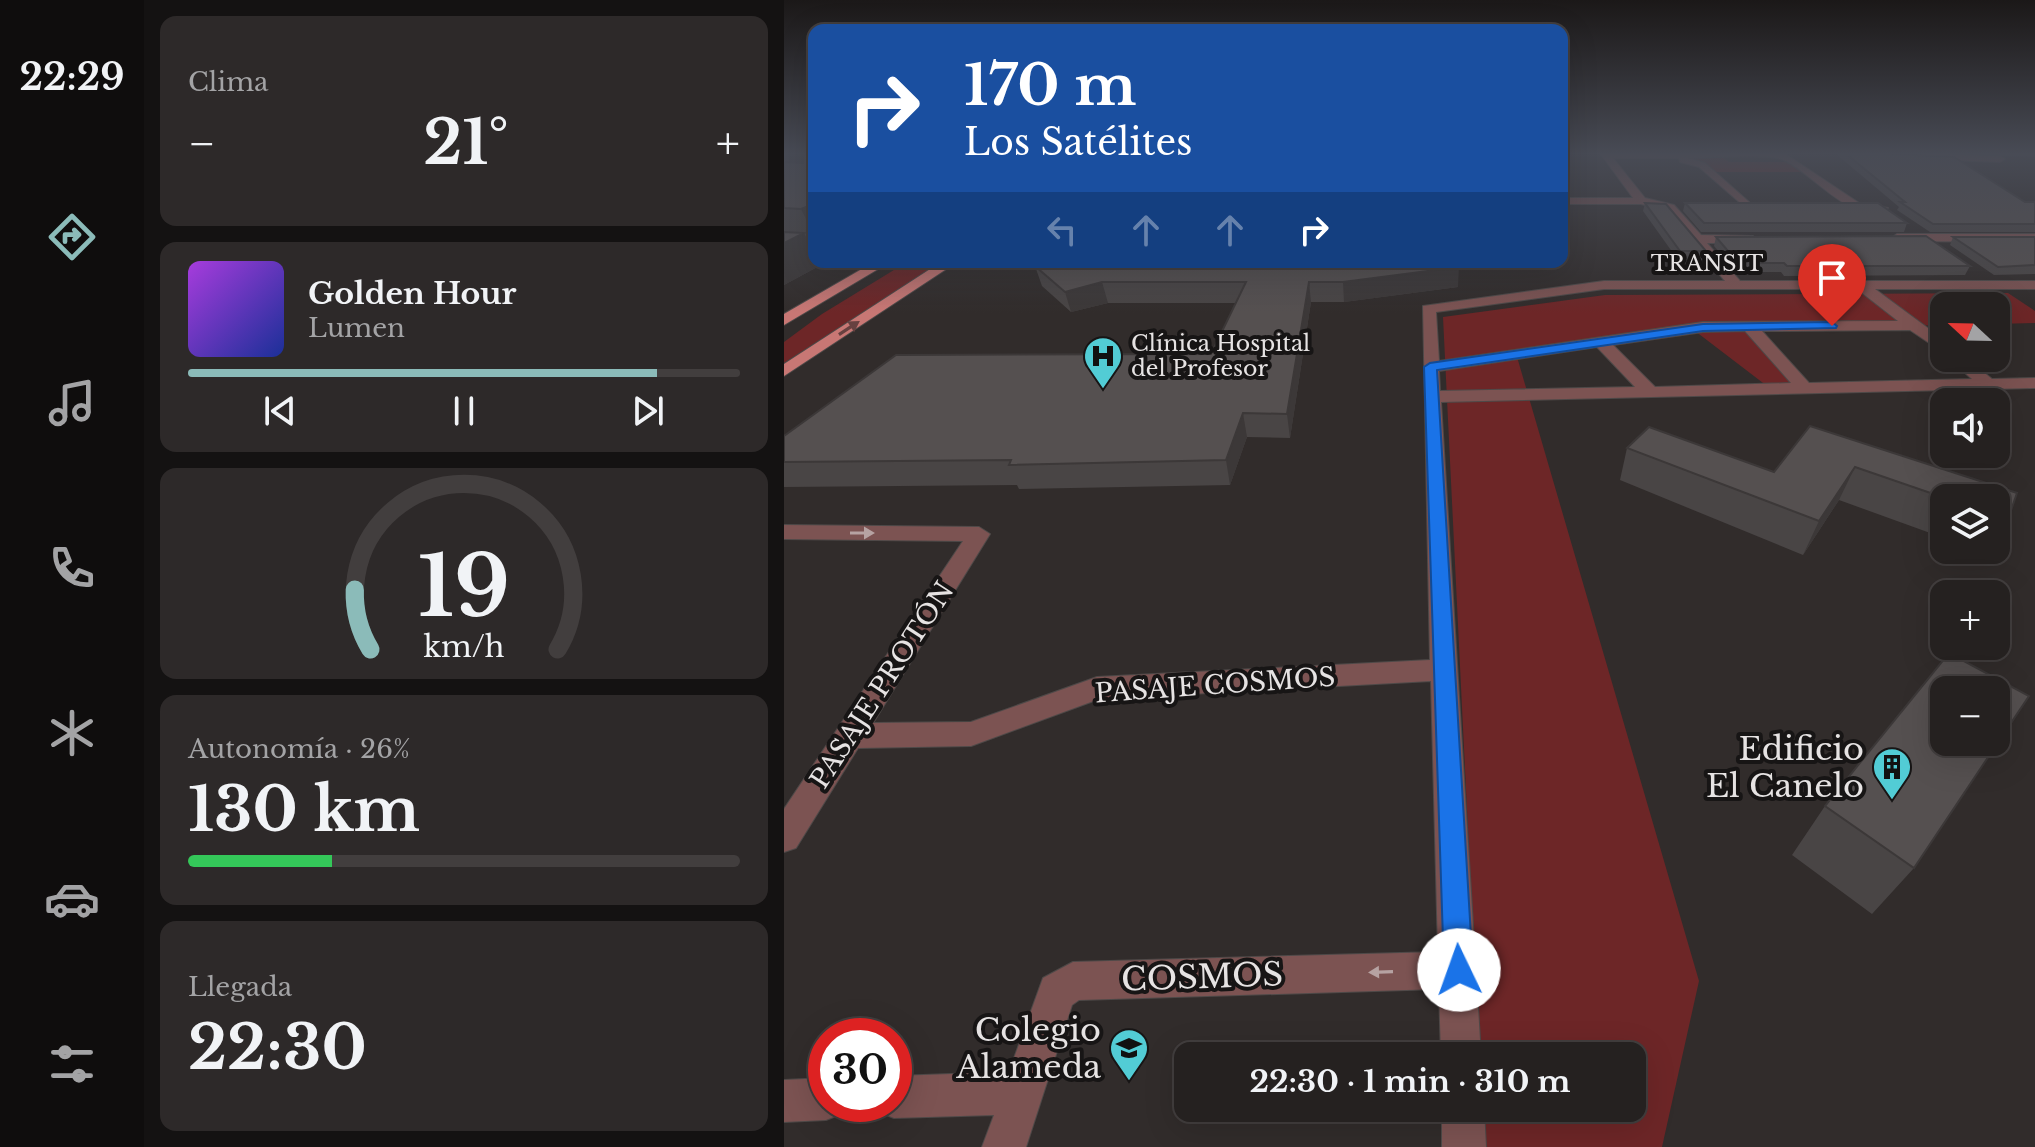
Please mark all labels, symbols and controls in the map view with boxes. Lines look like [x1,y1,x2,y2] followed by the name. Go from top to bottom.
[964,51,1136,120] text: 170 m
[20,55,124,100] text: 22:29
[832,56,936,160] icon: right
[188,66,268,98] text: Clima
[423,106,508,180] text: 21°
[188,116,216,171] text: −
[716,116,740,171] text: +
[964,120,1192,165] text: Los Satélites
[1040,208,1084,252] icon: left
[1124,208,1168,252] icon: ahead
[1208,208,1252,252] icon: ahead
[1292,208,1336,252] icon: right
[44,209,100,265] icon: directions
[1798,244,1866,326] pin
[1651,250,1764,277] street label: TRANSIT
[1810,256,1854,300] icon: arrive
[308,275,517,312] text: Golden Hour
[1930,292,2010,372] north arrow
[1930,292,2010,756] map controls
[308,312,405,344] text: Lumen
[839,321,860,336] one-way arrow
[1131,330,1310,382] place label: Clínica Hospital del Profesor
[1082,335,1124,390] hospital icon: Clínica Hospital del Profesor
[44,375,100,431] icon: music
[1930,388,2010,468] button: sound
[258,389,302,433] icon: previous
[442,389,486,433] icon: pause
[626,389,670,433] icon: next
[1930,484,2010,564] button: layers
[850,527,875,539] one-way arrow
[418,534,510,637] text: 19
[44,540,100,596] icon: phone
[803,576,961,794] street label: PASAJE PROTÓN
[1930,580,2010,660] button: +
[423,629,505,665] text: km/h
[1094,661,1336,709] street label: PASAJE COSMOS
[1930,676,2010,756] button: −
[44,705,100,761] icon: climate
[1706,729,1864,806] place label: Edificio El Canelo
[188,733,410,765] text: Autonomía · 26%
[1871,746,1913,801] building icon: Edificio El Canelo
[188,773,420,847] text: 130 km
[44,871,100,927] icon: car
[1417,928,1501,1012] position arrow
[1120,954,1284,1000] street label: COSMOS
[1368,966,1393,979] one-way arrow
[188,971,292,1003] text: Llegada
[955,1010,1101,1087] place label: Colegio Alameda
[188,1011,367,1085] text: 22:30
[808,1018,912,1122] speed limit sign: 30
[1108,1027,1150,1082] school or university icon: Colegio Alameda
[44,1036,100,1092] icon: filters
[1250,1063,1571,1100] text: 22:30 · 1 min · 310 m

